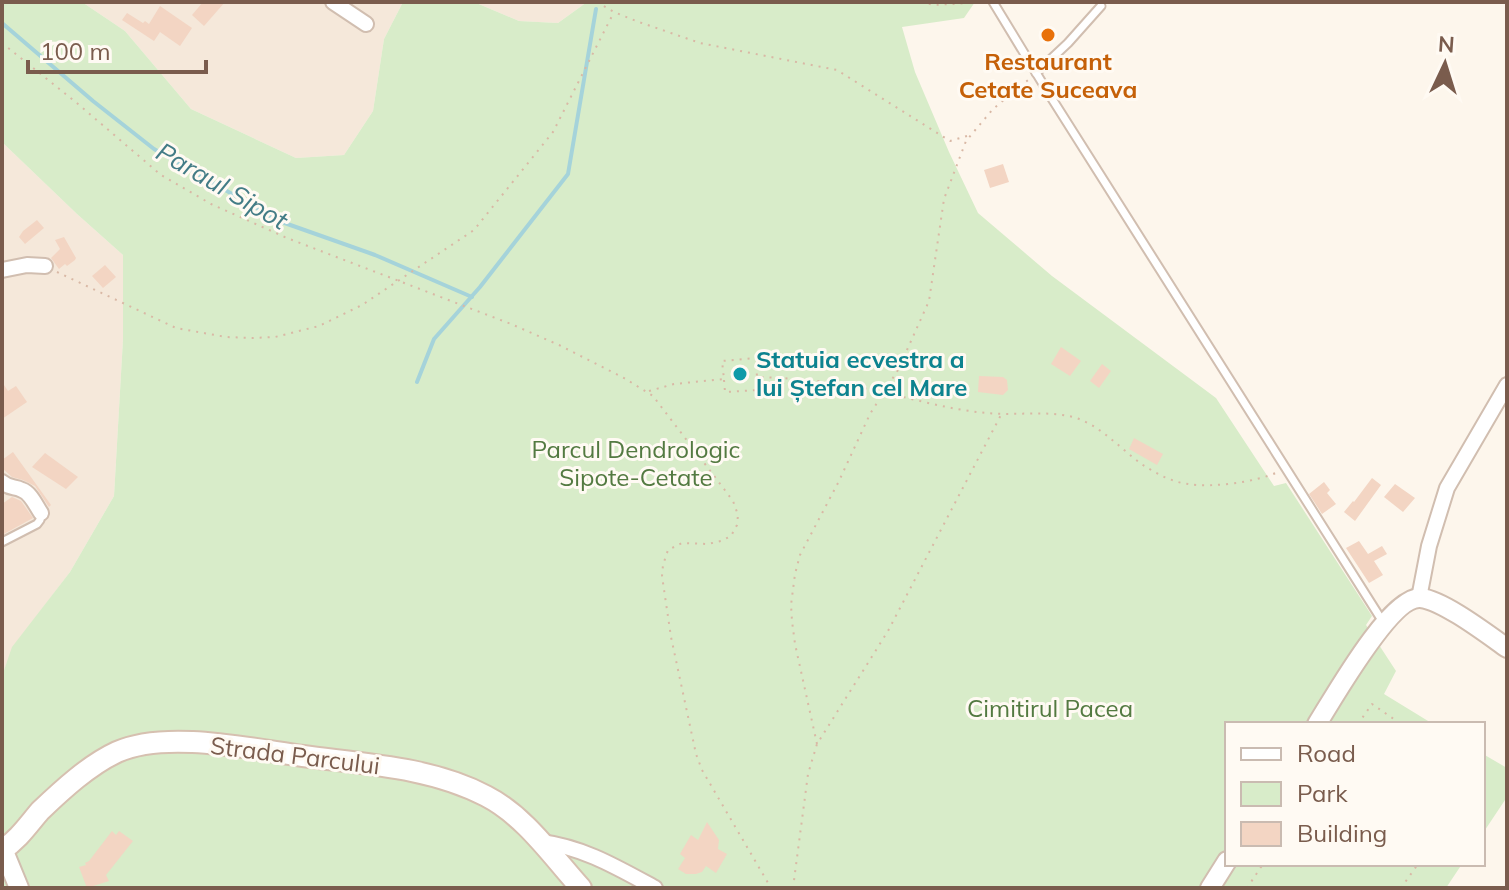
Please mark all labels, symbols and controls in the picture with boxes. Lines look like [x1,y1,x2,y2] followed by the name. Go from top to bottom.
[28,24,206,74] scale bar
[1405,24,1485,104] north arrow
[1039,26,1057,44] marker: Restaurant Cetate Suceava
[1437,30,1456,59] text: N
[40,36,111,66] text: 100 m
[959,46,1137,104] place label: Restaurant Cetate Suceava
[151,135,295,237] water label: Paraul Sipot
[756,344,968,403] place label: Statuia ecvestra a lui Ștefan cel Mare
[731,365,749,383] marker: Statuia ecvestra a lui Ștefan cel Mare
[532,434,741,492] park label: Parcul Dendrologic Sipote-Cetate
[967,693,1133,723] park label: Cimitirul Pacea
[1225,722,1485,866] legend
[209,730,382,780] street label: Strada Parcului
[1297,738,1356,768] text: Road
[1297,778,1348,808] text: Park
[1297,818,1387,848] text: Building

